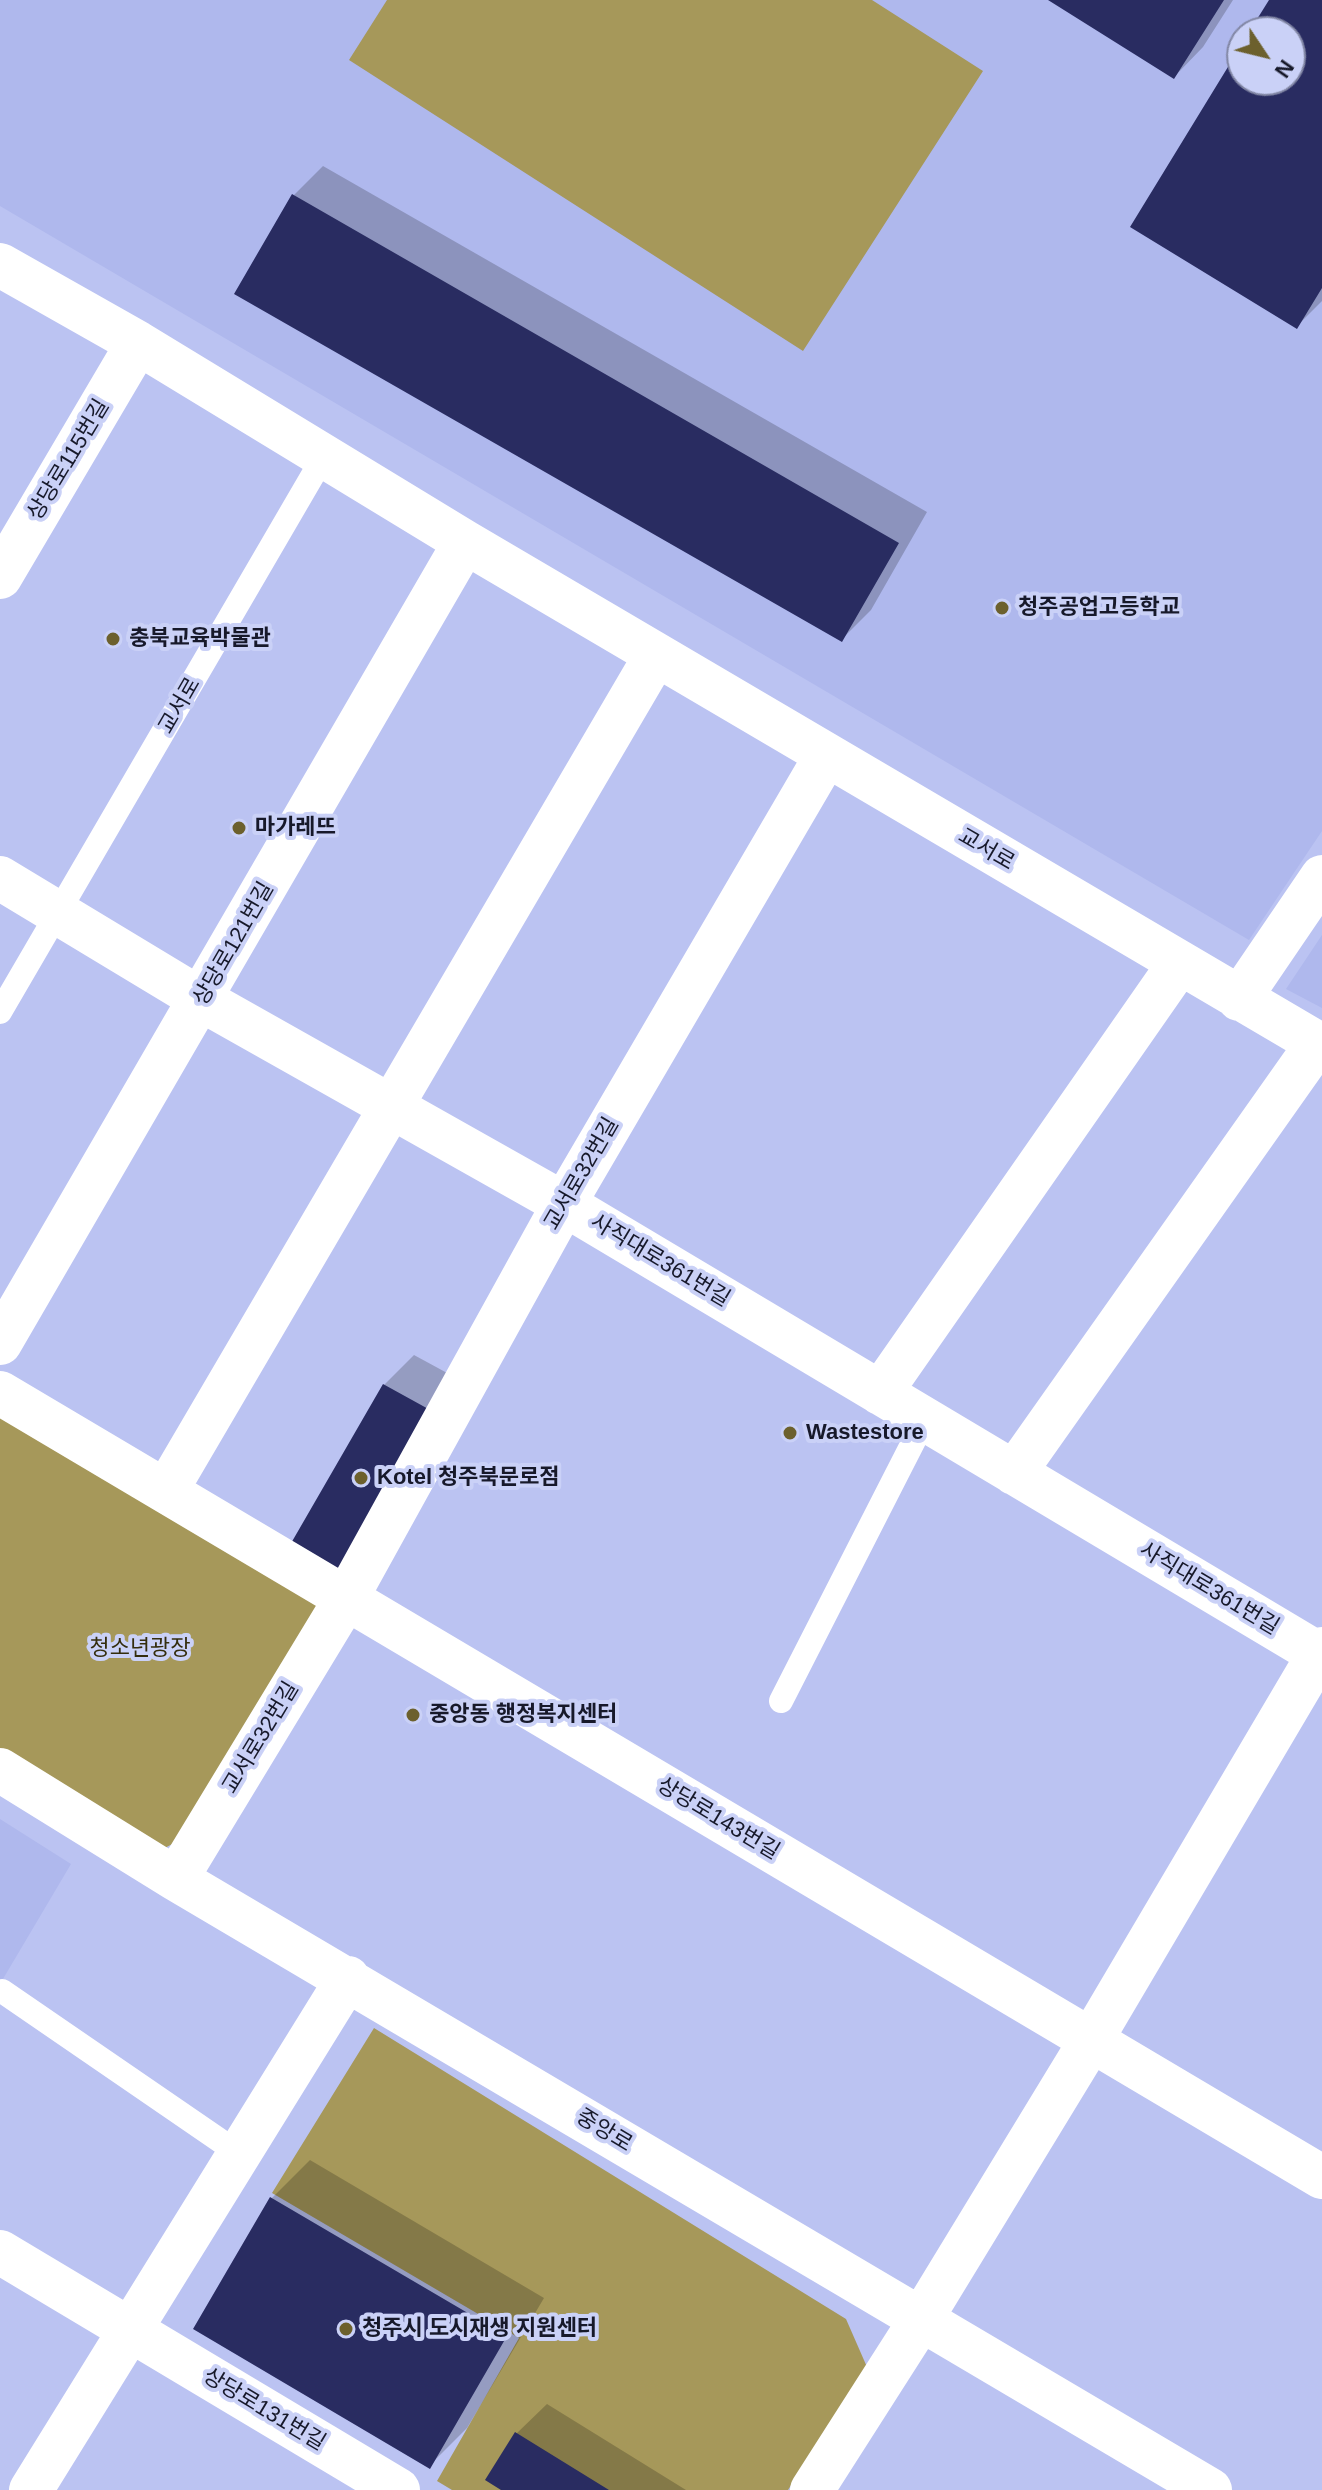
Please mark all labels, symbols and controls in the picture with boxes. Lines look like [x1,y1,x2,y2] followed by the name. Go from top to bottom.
[1226,16,1306,96] north arrow
[1270,55,1299,83] text: N
[23,395,115,525] street label: 상당로115번길
[1018,595,1180,621] place label: 청주공업고등학교
[993,599,1011,617] marker: 청주공업고등학교
[129,626,271,652] place label: 충북교육박물관
[104,630,122,648] marker: 충북교육박물관
[153,673,207,739] street label: 교서로
[255,815,336,841] place label: 마가레뜨
[230,819,248,837] marker: 마가레뜨
[953,823,1019,877] street label: 교서로
[188,878,280,1010] street label: 상당로121번길
[539,1113,625,1235] street label: 교서로32번길
[585,1209,735,1313] street label: 사직대로361번길
[806,1420,924,1446] place label: Wastestore
[781,1424,799,1442] marker: Wastestore
[377,1465,560,1491] place label: Kotel 청주북문로점
[352,1469,370,1487] marker: Kotel 청주북문로점
[1134,1537,1284,1641] street label: 사직대로361번길
[89,1636,191,1662] park label: 청소년광장
[217,1677,305,1799] street label: 교서로32번길
[429,1702,617,1728] place label: 중앙동 행정복지센터
[404,1706,422,1724] marker: 중앙동 행정복지센터
[652,1772,784,1866] street label: 상당로143번길
[571,2104,637,2158] street label: 중앙로
[362,2316,597,2342] place label: 청주시 도시재생 지원센터
[337,2320,355,2338] marker: 청주시 도시재생 지원센터
[198,2363,330,2457] street label: 상당로131번길

